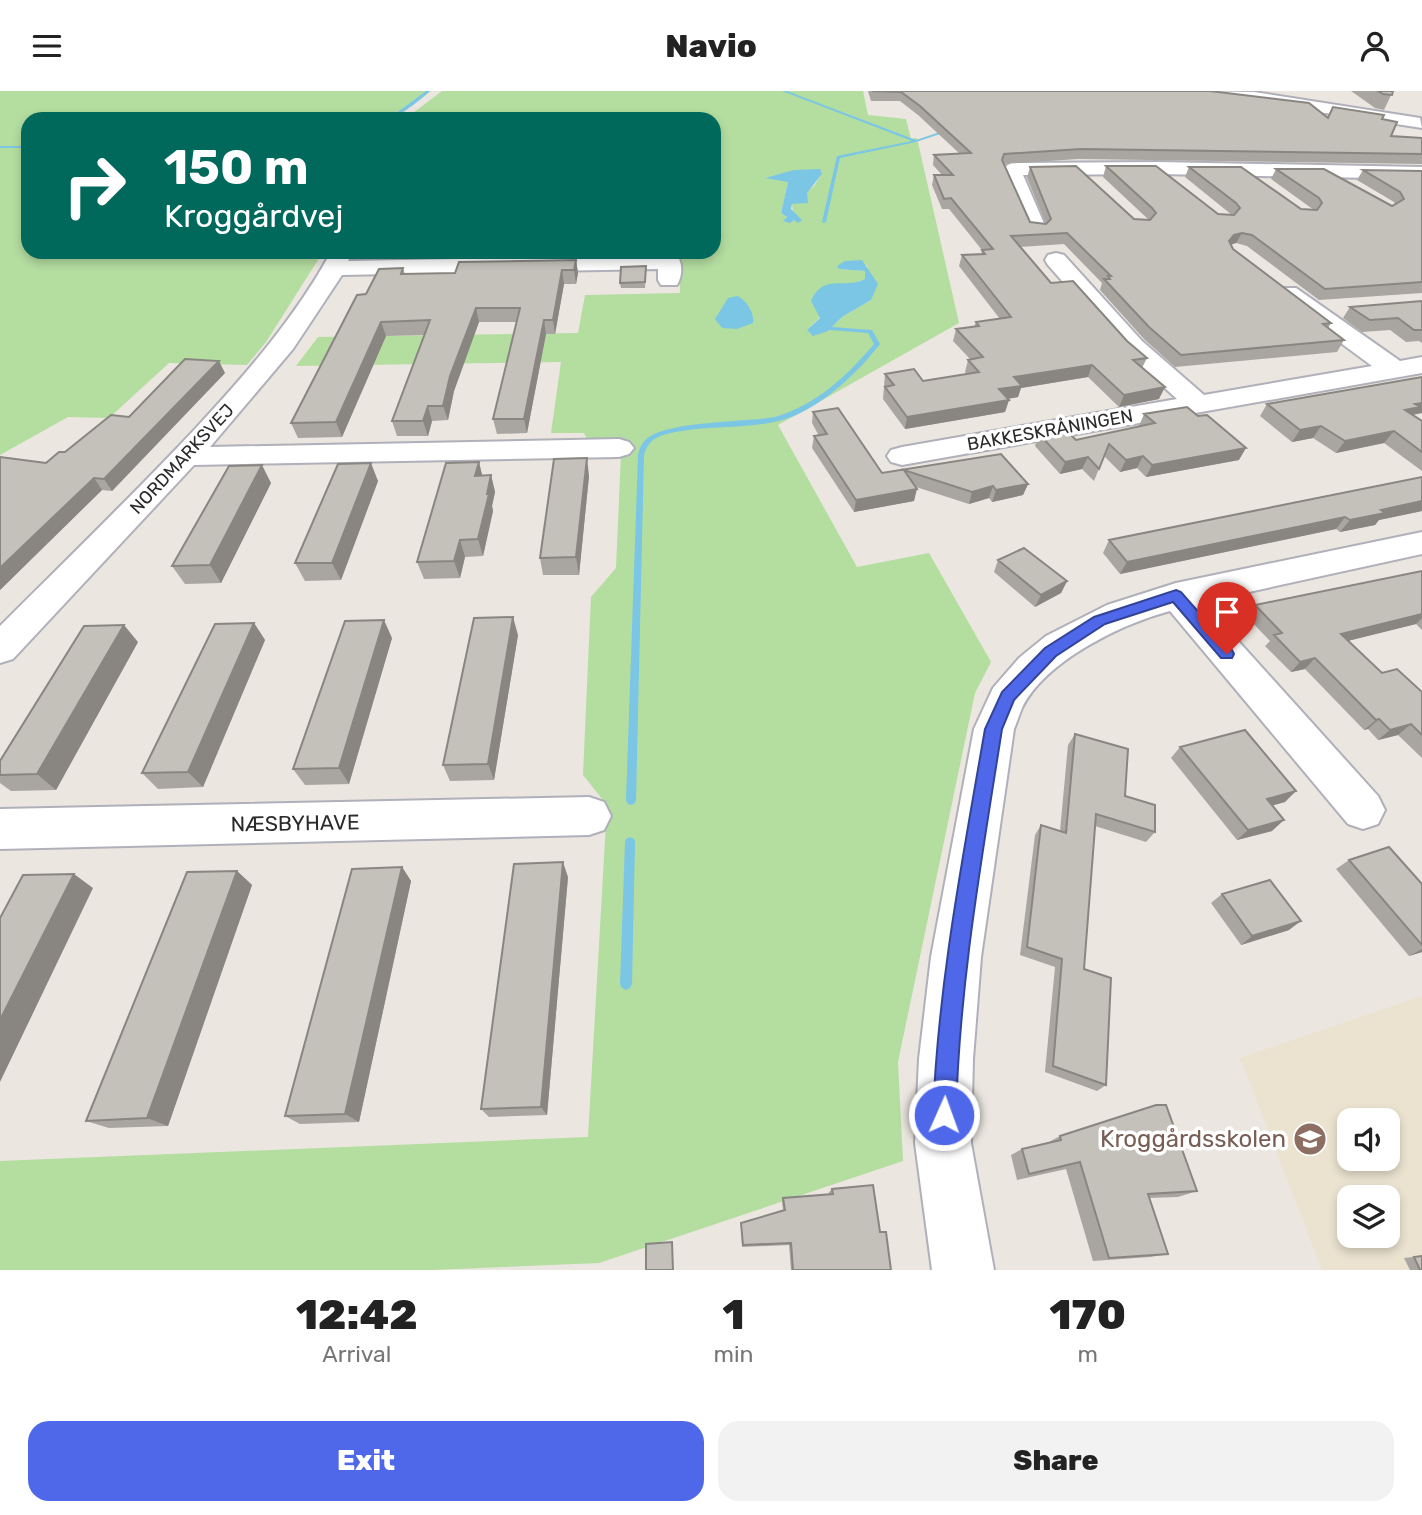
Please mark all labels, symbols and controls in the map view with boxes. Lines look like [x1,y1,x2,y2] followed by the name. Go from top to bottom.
[28,27,66,65] icon: menu
[665,27,757,65] text: Navio
[1356,27,1394,65] icon: person
[164,138,309,196] text: 150 m
[49,140,140,231] icon: right
[164,197,343,235] text: Kroggårdvej
[125,399,239,519] street label: NORDMARKSVEJ
[965,405,1135,455] street label: BAKKESKRÅNINGEN
[1197,582,1257,654] pin
[1208,593,1246,631] icon: arrive
[230,809,360,837] street label: NÆSBYHAVE
[907,1078,981,1152] position arrow
[1337,1108,1400,1248] map controls
[1337,1108,1400,1171] button: sound
[1291,1120,1329,1158] school or university icon: Kroggårdsskolen
[1100,1125,1286,1153] place label: Kroggårdsskolen
[1337,1185,1400,1248] button: layers
[296,1290,418,1340] text: 12:42
[722,1290,745,1340] text: 1
[1049,1290,1126,1340] text: 170
[322,1340,391,1368] text: Arrival
[714,1340,753,1368] text: min
[1078,1340,1098,1368] text: m
[28,1421,704,1501] button: Exit
[718,1421,1394,1501] button: Share

